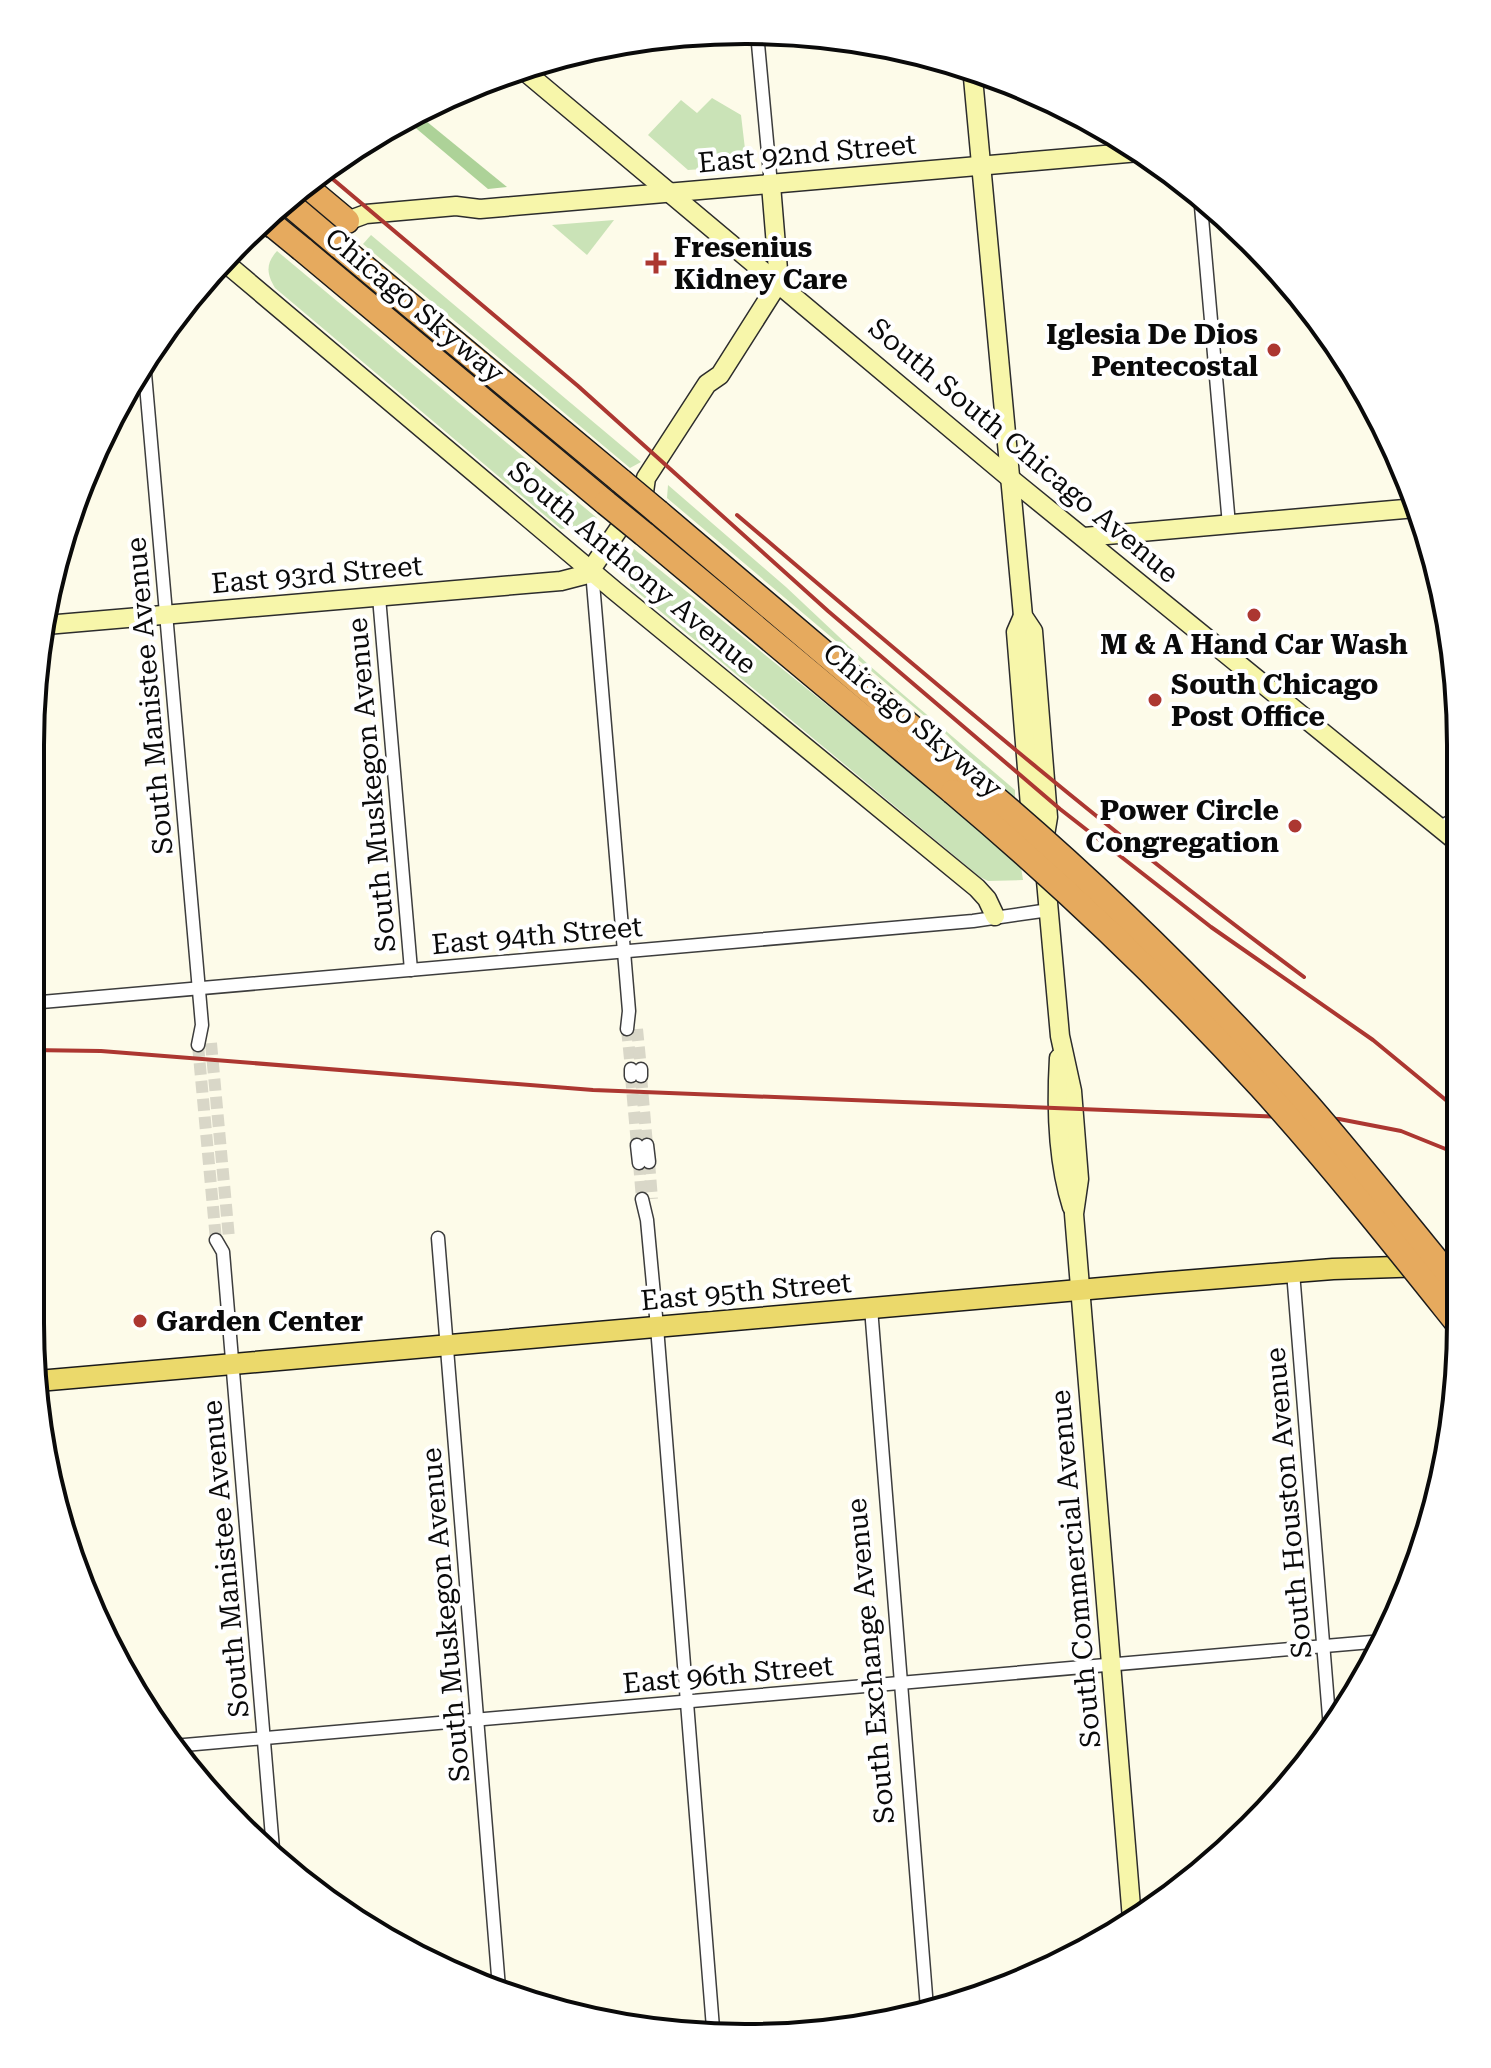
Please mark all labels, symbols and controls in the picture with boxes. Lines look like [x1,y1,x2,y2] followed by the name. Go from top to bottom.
[697,128,917,179] street label: East 92nd Street
[319,221,511,390] street label: Chicago Skyway
[674,231,848,296] place label: Fresenius Kidney Care
[645,252,667,274] marker: Fresenius Kidney Care
[862,311,1185,590] street label: South South Chicago Avenue
[1046,318,1258,383] place label: Iglesia De Dios Pentecostal
[1265,341,1283,359] marker: Iglesia De Dios Pentecostal
[502,454,763,681] street label: South Anthony Avenue
[119,536,180,856] street label: South Manistee Avenue
[210,549,424,600] street label: East 93rd Street
[1245,606,1263,624] marker: M & A Hand Car Wash
[340,616,403,954] street label: South Muskegon Avenue
[1100,628,1408,661] place label: M & A Hand Car Wash
[817,636,1009,805] street label: Chicago Skyway
[1171,668,1378,733] place label: South Chicago Post Office
[1146,691,1164,709] marker: South Chicago Post Office
[1085,794,1279,859] place label: Power Circle Congregation
[1286,817,1304,835] marker: Power Circle Congregation
[430,910,644,961] street label: East 94th Street
[639,1266,853,1317] street label: East 95th Street
[156,1305,364,1338] place label: Garden Center
[131,1312,149,1330] marker: Garden Center
[1258,1346,1319,1660] street label: South Houston Avenue
[1043,1389,1108,1749] street label: South Commercial Avenue
[195,1399,256,1719] street label: South Manistee Avenue
[414,1446,477,1784] street label: South Muskegon Avenue
[840,1497,901,1825] street label: South Exchange Avenue
[621,1649,835,1700] street label: East 96th Street

